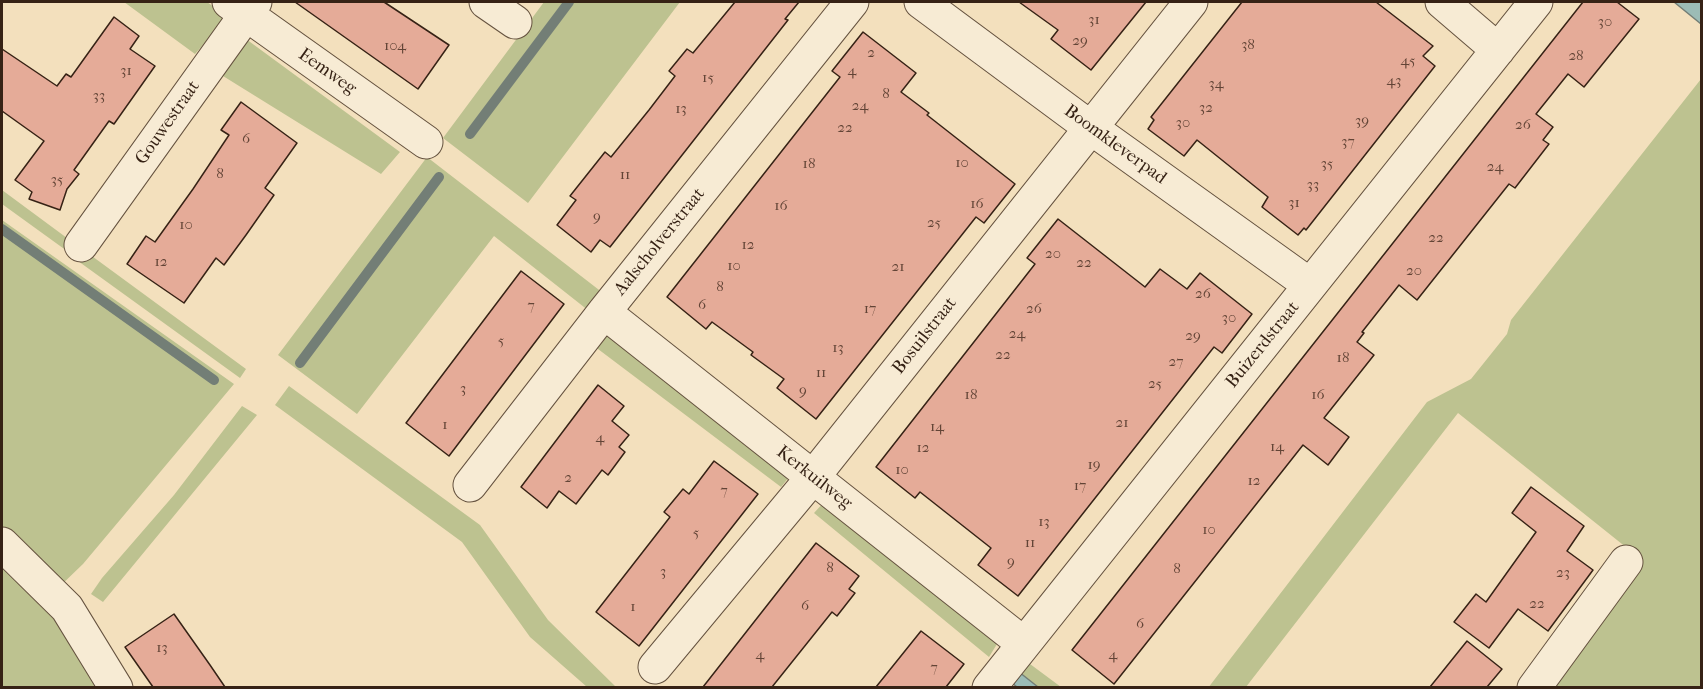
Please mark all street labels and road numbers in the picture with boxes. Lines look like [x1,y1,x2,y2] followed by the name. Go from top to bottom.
[294,44,360,100] street label: Eemweg
[131,77,205,169] street label: Gouwestraat
[1060,101,1170,189] street label: Boomkleverpad
[610,184,710,300] street label: Aalscholverstraat
[888,293,962,379] street label: Bosuilstraat
[1222,297,1304,393] street label: Buizerdstraat
[772,442,856,514] street label: Kerkuilweg

